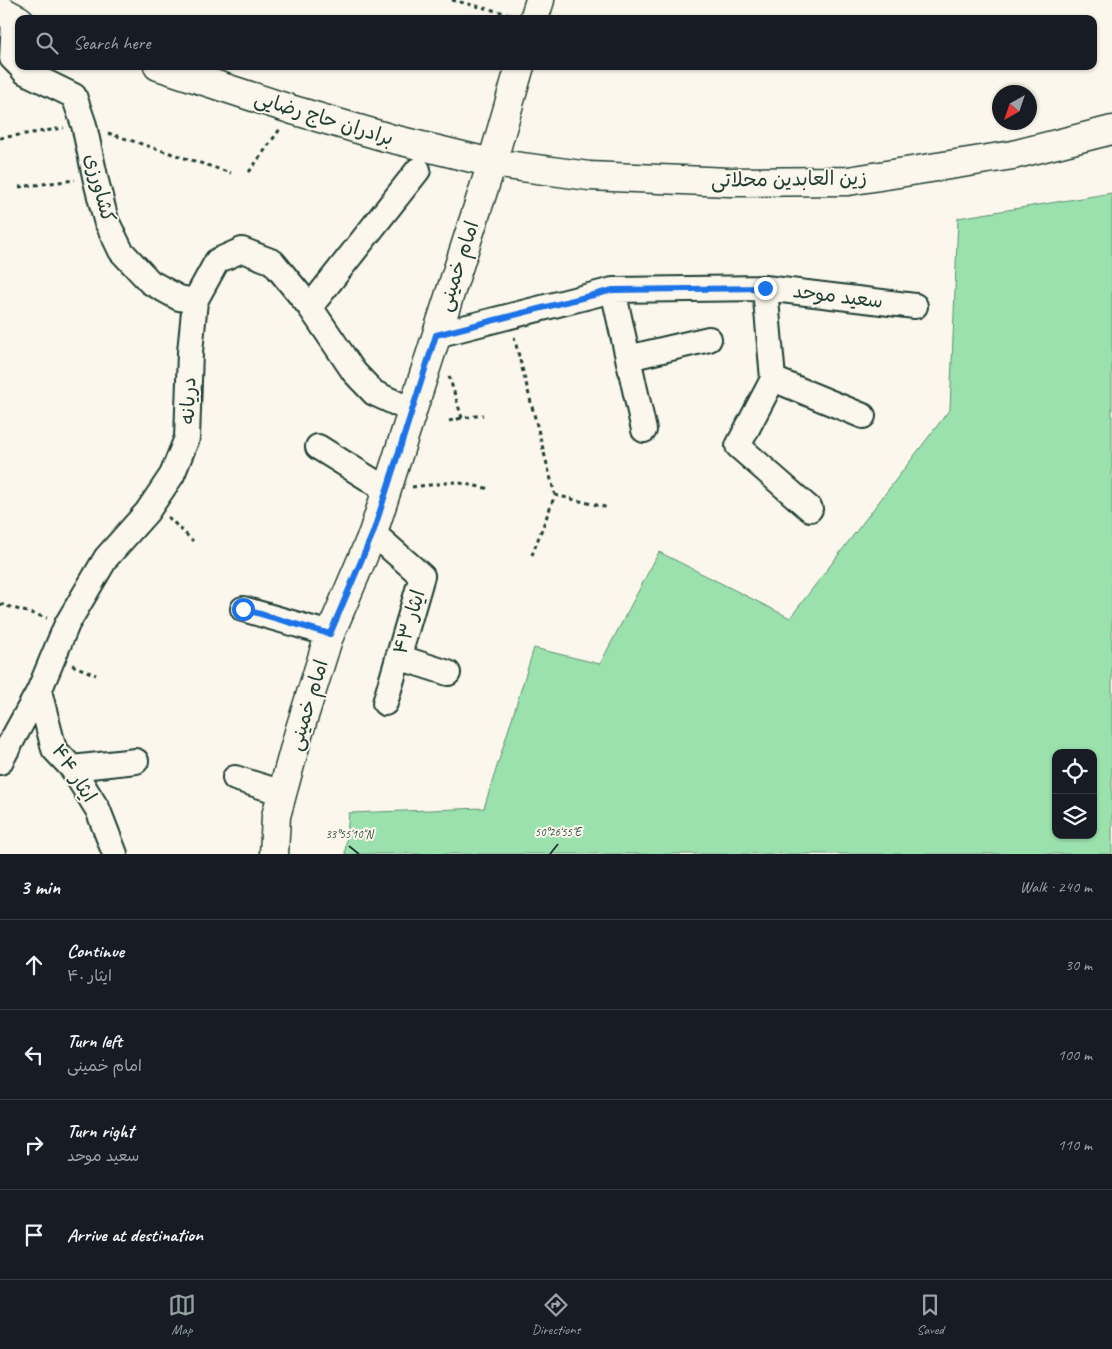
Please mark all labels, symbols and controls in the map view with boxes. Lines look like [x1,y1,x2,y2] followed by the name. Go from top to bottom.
[15,15,1097,70] search box
[33,29,61,57] icon: search
[73,31,150,55] text: Search here
[251,85,397,152] street label: برادران حاج رضایی
[992,85,1037,130] north arrow
[79,151,121,225] street label: کشاورزی
[711,165,867,193] street label: زین العابدین محلاتی
[432,218,486,315] street label: امام خمینی
[754,277,777,300] route end
[792,278,884,314] street label: سعید موحد
[175,377,201,425] street label: دریانه
[387,587,431,657] street label: ایثار ۴۳
[232,598,255,621] route start
[282,657,336,754] street label: امام خمینی
[46,739,102,807] street label: ایثار ۴۴
[1052,749,1097,839] map controls
[1052,749,1097,794] button: locate
[1052,794,1097,839] button: layers
[535,824,583,840] text: 50°26'55"E
[325,826,374,842] text: 33°55'10"N
[20,874,60,900] text: 3 min
[1020,877,1092,897] text: Walk · 240 m
[67,939,124,963] text: Continue
[20,951,48,979] icon: ahead
[1065,955,1092,975] text: 30 m
[67,966,112,986] text: ایثار ۴۰
[67,1029,122,1053] text: Turn left
[20,1041,48,1069] icon: left
[1058,1045,1092,1065] text: 100 m
[67,1056,142,1076] text: امام خمینی
[67,1119,134,1143] text: Turn right
[20,1131,48,1159] icon: right
[1058,1135,1092,1155] text: 110 m
[67,1146,139,1166] text: سعید موحد
[20,1221,48,1249] icon: arrive
[67,1223,203,1247] text: Arrive at destination
[168,1291,196,1338] tab: Map
[532,1291,580,1338] tab: Directions
[916,1291,944,1338] tab: Saved

